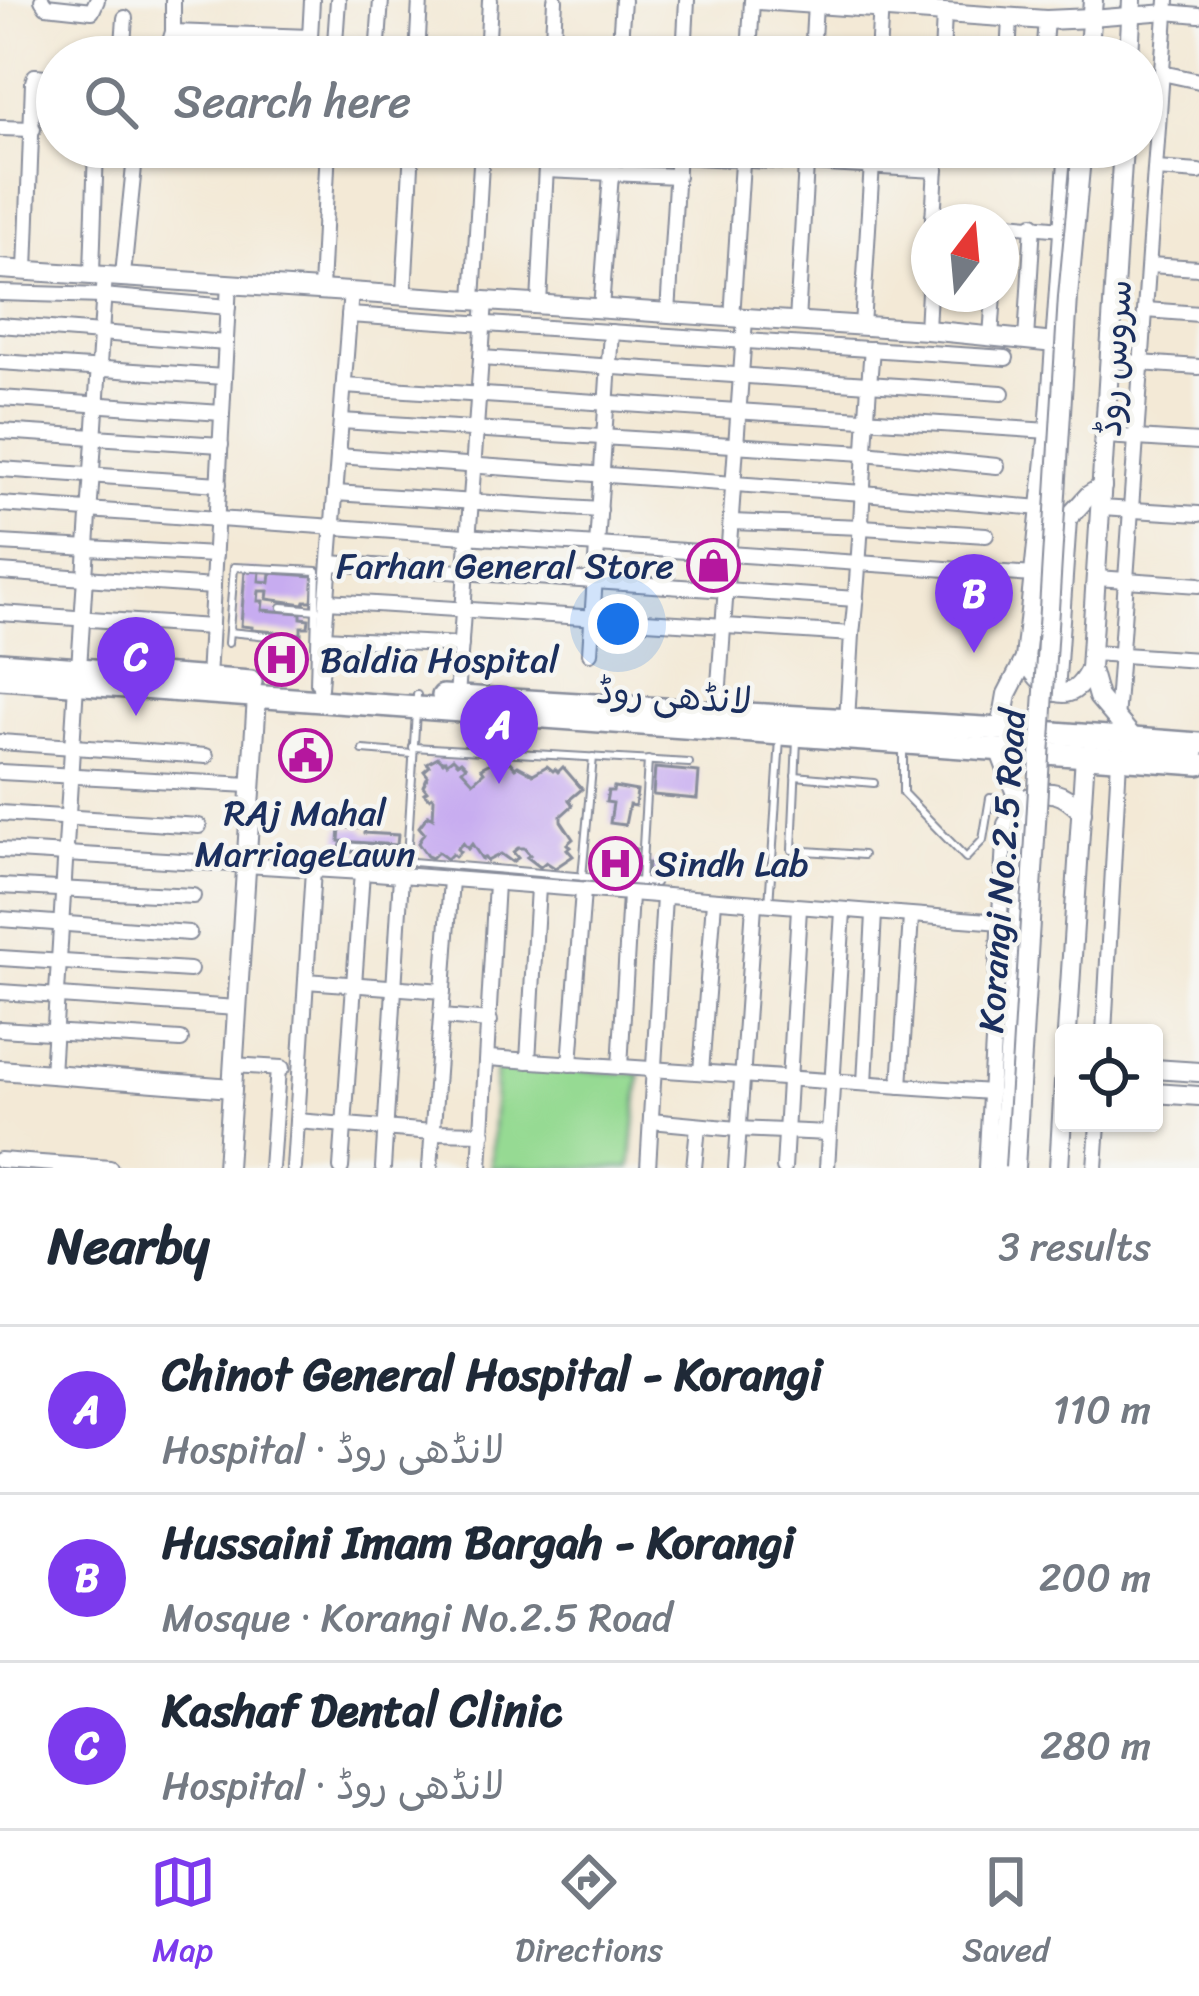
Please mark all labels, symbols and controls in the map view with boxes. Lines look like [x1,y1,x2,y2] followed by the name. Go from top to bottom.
[36,36,1163,168] search box
[174,62,411,142] text: Search here
[78,69,144,135] icon: search
[911,204,1019,312] north arrow
[1077,277,1151,439] street label: سروس روڈ
[336,534,674,598] place label: Farhan General Store
[685,537,741,593] shop icon: Farhan General Store
[935,554,1013,653] pin: B
[588,594,648,654] your location
[97,617,175,716] pin: C
[320,628,560,692] place label: Baldia Hospital
[253,631,309,687] hospital icon: Baldia Hospital
[594,659,754,733] street label: لانڈھی روڈ
[460,685,538,784] pin: A
[959,704,1045,1035] street label: Korangi No.2.5 Road
[277,728,333,784] public building icon: RAj Mahal MarriageLawn
[195,781,415,886] place label: RAj Mahal MarriageLawn
[655,832,809,896] place label: Sindh Lab
[588,835,644,891] hospital icon: Sindh Lab
[1055,1024,1163,1132] map controls
[1055,1024,1163,1132] button: locate
[48,1201,209,1291] text: Nearby
[998,1212,1151,1281] text: 3 results
[162,1335,822,1415] text: Chinot General Hospital - Korangi
[74,1375,100,1444] text: A
[1053,1375,1151,1444] text: 110 m
[162,1415,504,1484] text: Hospital · لانڈھی روڈ
[162,1503,795,1583] text: Hussaini Imam Bargah - Korangi
[75,1543,99,1612] text: B
[1039,1543,1151,1612] text: 200 m
[162,1583,672,1652] text: Mosque · Korangi No.2.5 Road
[162,1671,562,1751] text: Kashaf Dental Clinic
[75,1711,99,1780] text: C
[1040,1711,1151,1780] text: 280 m
[162,1751,504,1820] text: Hospital · لانڈھی روڈ
[150,1849,216,1979] tab: Map
[515,1849,663,1979] tab: Directions
[962,1849,1049,1979] tab: Saved

